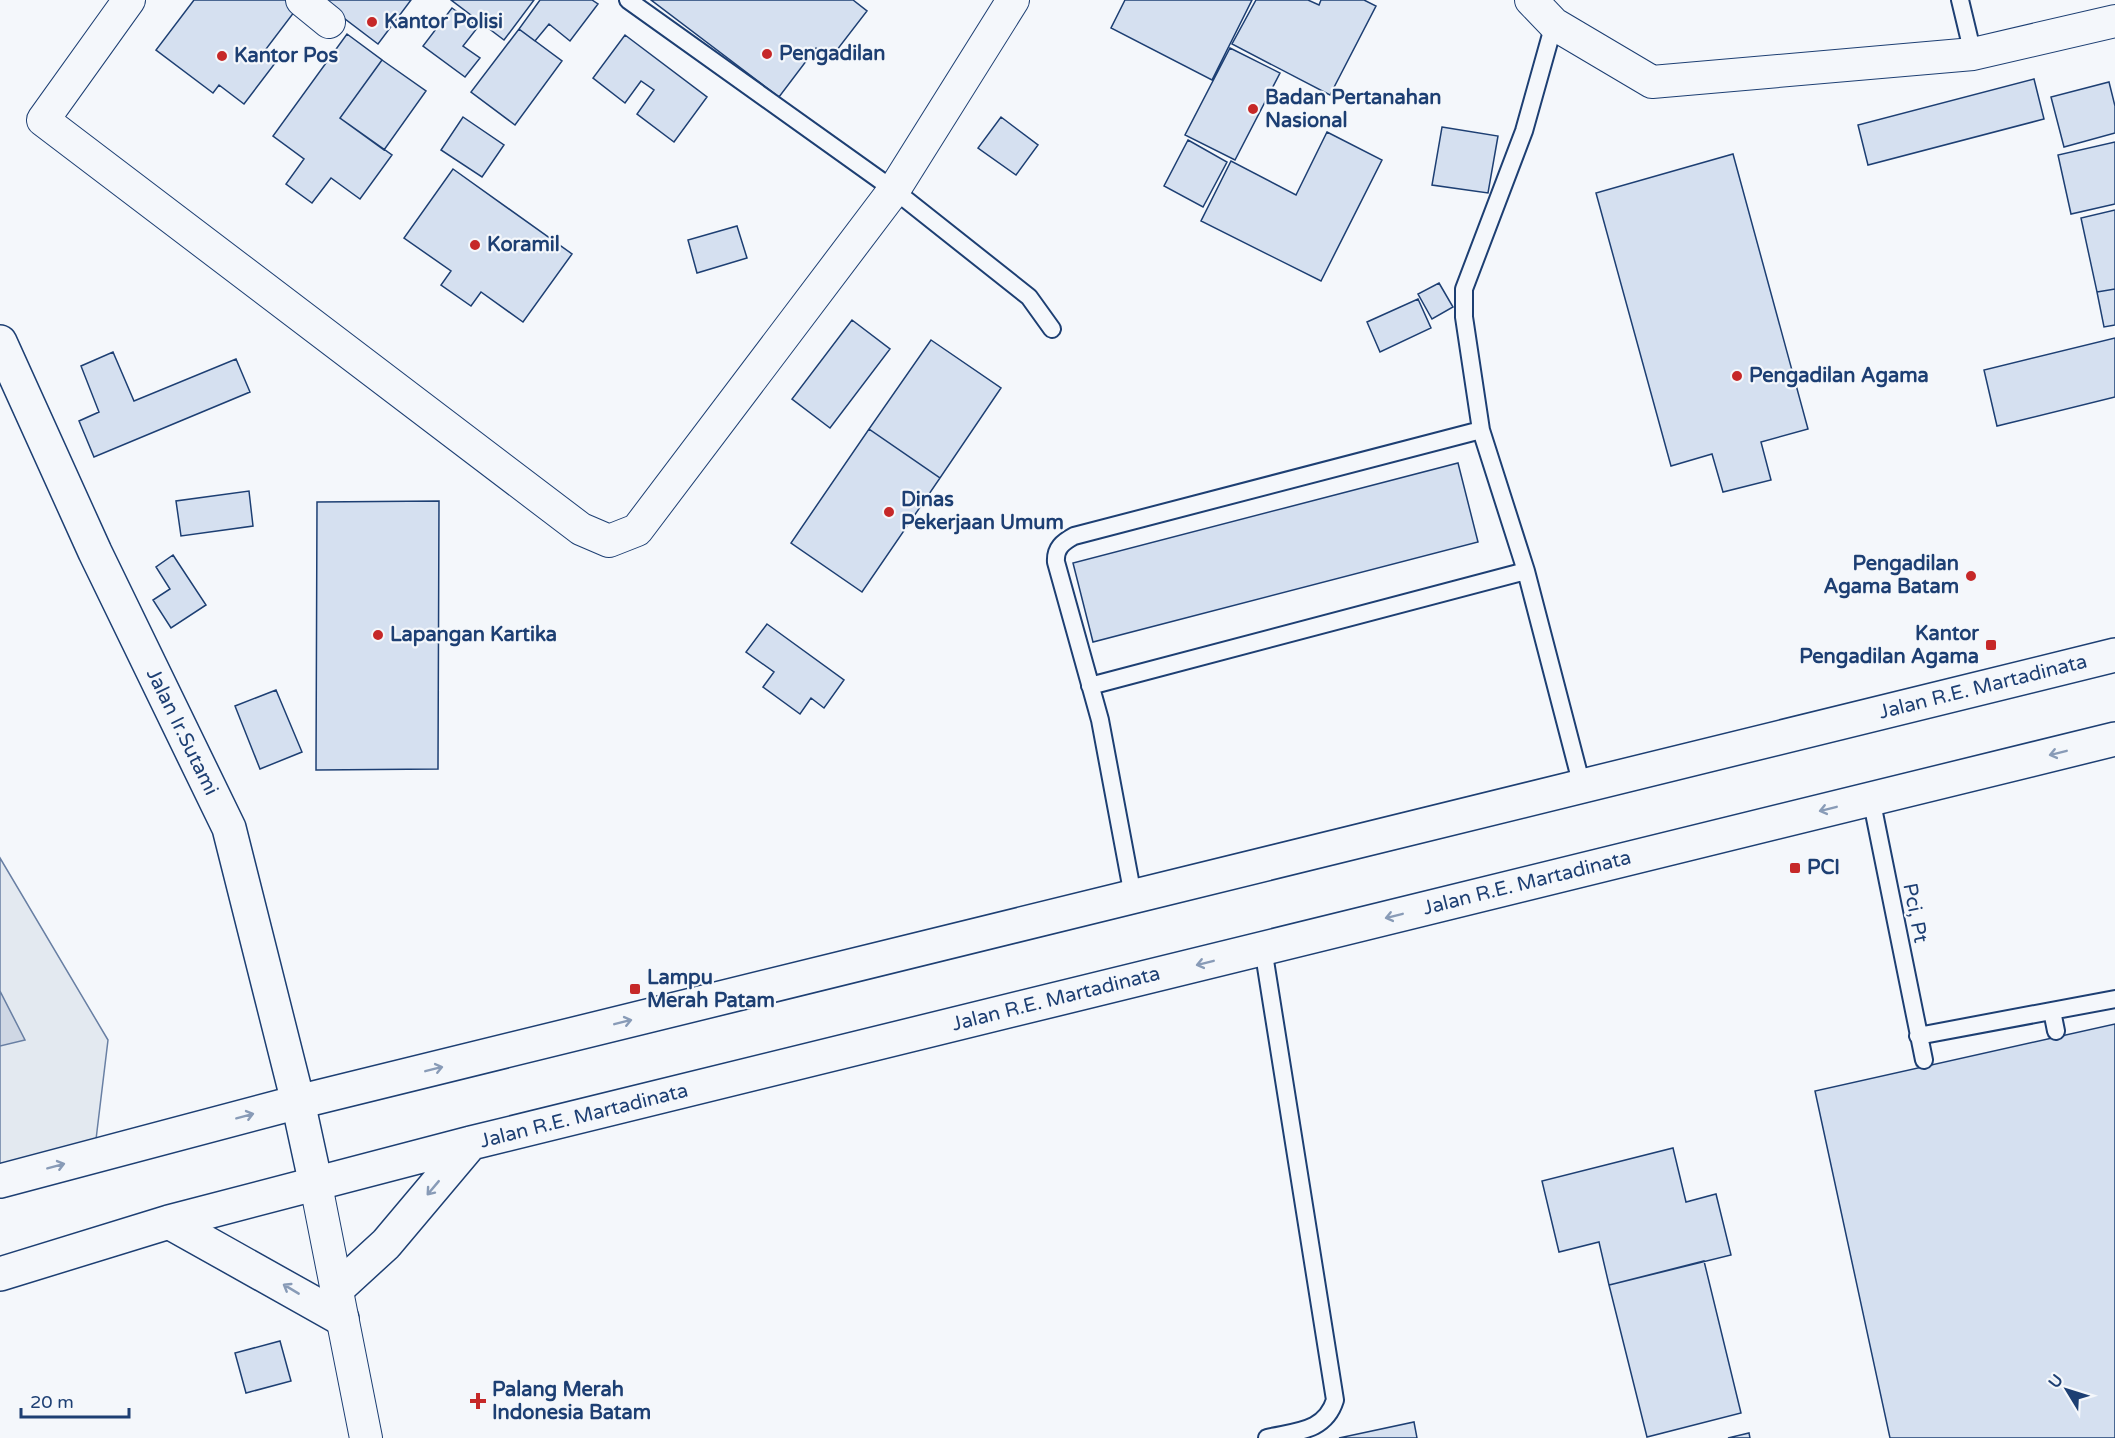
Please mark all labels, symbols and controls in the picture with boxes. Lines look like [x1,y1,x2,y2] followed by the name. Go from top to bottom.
[384,10,503,34] place label: Kantor Polisi
[365,15,379,29] marker: Kantor Polisi
[779,42,886,66] place label: Pengadilan
[234,44,338,68] place label: Kantor Pos
[760,47,774,61] marker: Pengadilan
[215,49,229,63] marker: Kantor Pos
[1265,86,1441,133] place label: Badan Pertanahan Nasional
[1246,102,1260,116] marker: Badan Pertanahan Nasional
[487,233,560,257] place label: Koramil
[468,238,482,252] marker: Koramil
[1749,364,1929,388] place label: Pengadilan Agama
[1730,369,1744,383] marker: Pengadilan Agama
[901,488,1064,535] place label: Dinas Pekerjaan Umum
[882,505,896,519] marker: Dinas Pekerjaan Umum
[1824,552,1959,599] place label: Pengadilan Agama Batam
[1964,569,1978,583] marker: Pengadilan Agama Batam
[1799,622,1979,669] place label: Kantor Pengadilan Agama
[390,623,557,647] place label: Lapangan Kartika
[371,628,385,642] marker: Lapangan Kartika
[1984,638,1998,652] marker: Kantor Pengadilan Agama
[1877,650,2089,724] street label: Jalan R.E. Martadinata
[141,665,223,799] street label: Jalan Ir.Sutami
[2049,747,2068,759] one-way arrow
[1819,803,1838,815] one-way arrow
[1421,846,1633,920] street label: Jalan R.E. Martadinata
[1807,856,1840,880] place label: PCI
[1788,861,1802,875] marker: PCI
[1897,881,1933,945] street label: Pci, Pt
[1385,911,1404,922] one-way arrow
[1195,957,1214,969] one-way arrow
[950,962,1162,1036] street label: Jalan R.E. Martadinata
[647,966,775,1013] place label: Lampu Merah Patam
[628,982,642,996] marker: Lampu Merah Patam
[614,1016,633,1027] one-way arrow
[424,1062,443,1074] one-way arrow
[478,1079,690,1153] street label: Jalan R.E. Martadinata
[235,1110,254,1122] one-way arrow
[47,1160,66,1171] one-way arrow
[427,1180,440,1196] one-way arrow
[283,1283,300,1295] one-way arrow
[2037,1360,2097,1420] north arrow
[2044,1370,2068,1392] text: U
[492,1378,651,1425] place label: Palang Merah Indonesia Batam
[21,1381,129,1419] scale bar
[30,1391,74,1413] text: 20 m
[469,1392,487,1410] marker: Palang Merah Indonesia Batam

